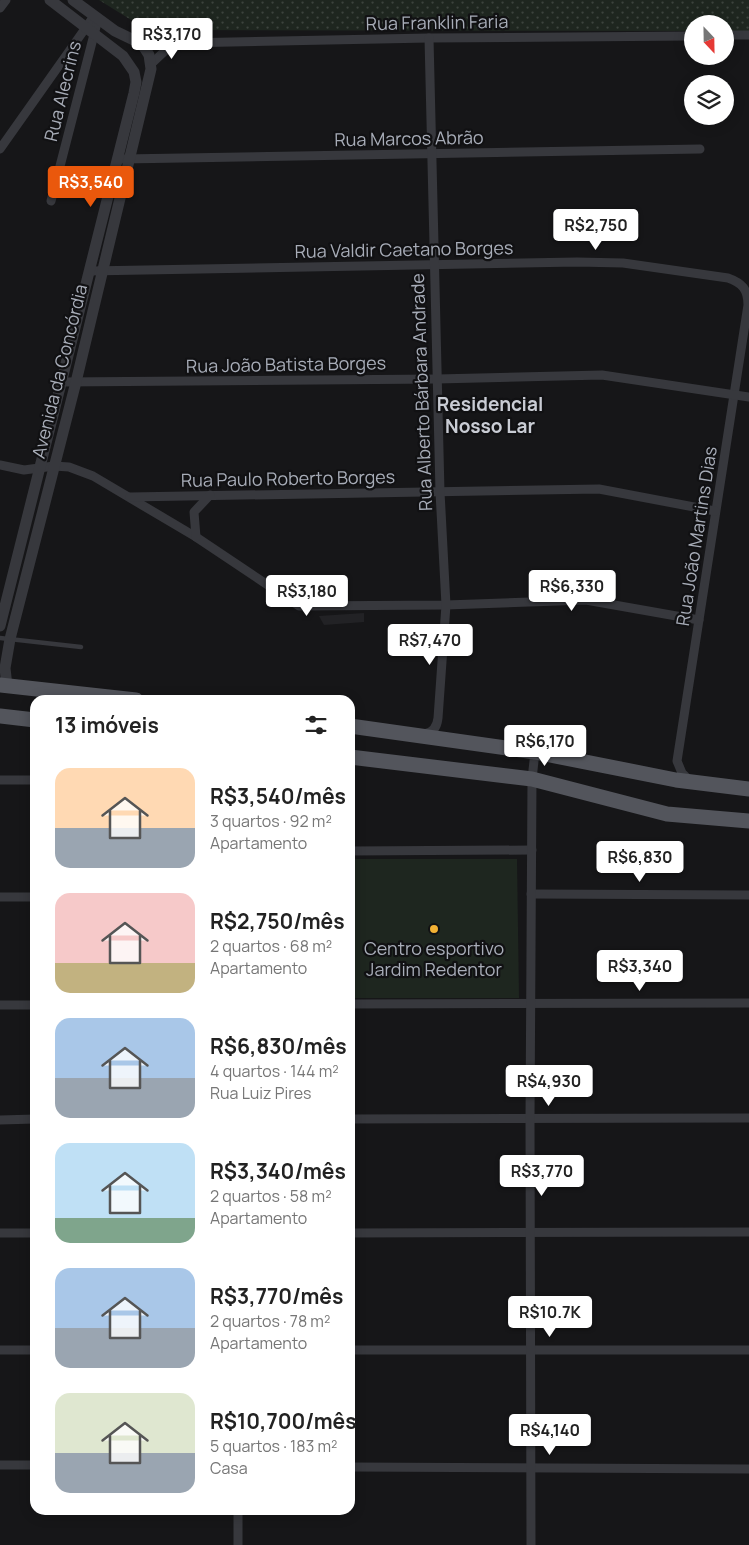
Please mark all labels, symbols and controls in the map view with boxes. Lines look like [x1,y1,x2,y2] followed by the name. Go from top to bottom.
[366,9,508,35] street label: Rua Franklin Faria
[684,15,734,65] north arrow
[684,15,734,125] map controls
[126,18,218,60] pin: R$3,170
[143,23,201,45] text: R$3,170
[38,38,86,144] street label: Rua Alecrins
[684,75,734,125] button: layers
[334,125,484,151] street label: Rua Marcos Abrão
[45,166,137,208] pin: R$3,540
[59,171,123,193] text: R$3,540
[550,208,642,251] pin: R$2,750
[564,214,628,236] text: R$2,750
[294,235,514,263] street label: Rua Valdir Caetano Borges
[405,273,437,511] street label: Rua Alberto Bárbara Andrade
[26,281,92,461] street label: Avenida da Concórdia
[186,350,386,378] street label: Rua João Batista Borges
[437,391,543,439] district label: Residencial Nosso Lar
[670,445,722,627] street label: Rua João Martins Dias
[181,464,395,492] street label: Rua Paulo Roberto Borges
[526,570,618,612] pin: R$6,330
[261,574,353,617] pin: R$3,180
[540,575,604,597] text: R$6,330
[277,580,337,602] text: R$3,180
[384,624,476,666] pin: R$7,470
[399,629,461,651] text: R$7,470
[55,711,159,739] text: 13 imóveis
[302,711,330,739] icon: filters
[499,724,591,767] pin: R$6,170
[515,730,575,752] text: R$6,170
[210,782,346,810] text: R$3,540/mês
[95,788,155,848] icon: home
[210,810,332,832] text: 3 quartos · 92 m²
[210,832,307,854] text: Apartamento
[594,840,686,883] pin: R$6,830
[607,846,673,868] text: R$6,830
[210,907,345,935] text: R$2,750/mês
[95,913,155,973] icon: home
[428,923,440,935] marker: Centro esportivo Jardim Redentor
[210,935,332,957] text: 2 quartos · 68 m²
[364,936,504,981] place label: Centro esportivo Jardim Redentor
[594,950,686,992] pin: R$3,340
[608,955,672,977] text: R$3,340
[210,957,307,979] text: Apartamento
[210,1032,347,1060] text: R$6,830/mês
[95,1038,155,1098] icon: home
[210,1060,339,1082] text: 4 quartos · 144 m²
[503,1064,595,1107] pin: R$4,930
[517,1070,581,1092] text: R$4,930
[210,1082,312,1104] text: Rua Luiz Pires
[496,1154,588,1197] pin: R$3,770
[210,1157,346,1185] text: R$3,340/mês
[511,1160,573,1182] text: R$3,770
[95,1163,155,1223] icon: home
[210,1185,332,1207] text: 2 quartos · 58 m²
[210,1207,307,1229] text: Apartamento
[210,1282,343,1310] text: R$3,770/mês
[95,1288,155,1348] icon: home
[504,1296,596,1338] pin: R$10.7K
[519,1301,581,1323] text: R$10.7K
[210,1310,330,1332] text: 2 quartos · 78 m²
[210,1332,307,1354] text: Apartamento
[210,1407,357,1435] text: R$10,700/mês
[95,1413,155,1473] icon: home
[504,1414,596,1456] pin: R$4,140
[520,1419,580,1441] text: R$4,140
[210,1435,338,1457] text: 5 quartos · 183 m²
[210,1457,248,1479] text: Casa

